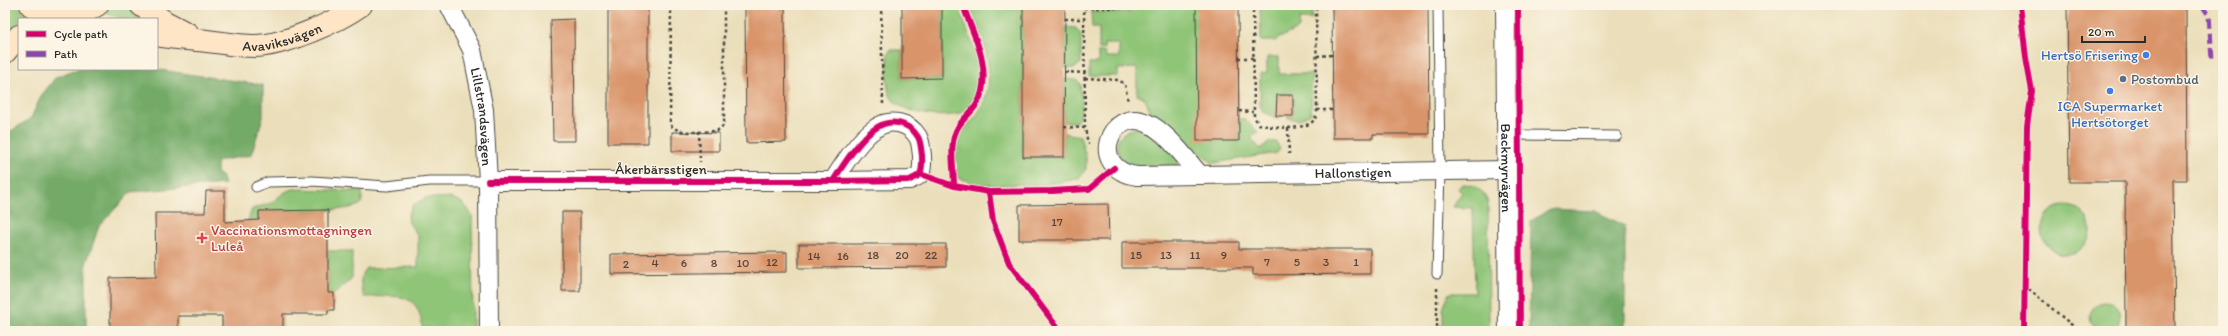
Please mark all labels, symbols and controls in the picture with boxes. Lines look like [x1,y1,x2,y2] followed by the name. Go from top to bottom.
[18,18,158,70] legend
[2082,18,2145,44] scale bar
[242,20,325,55] street label: Avaviksvägen
[2088,25,2115,39] text: 20 m
[54,27,108,41] text: Cycle path
[54,47,77,61] text: Path
[2041,47,2139,64] place label: Hertsö Frisering
[2141,50,2151,60] marker: Hertsö Frisering
[467,66,495,167] street label: Lillstrandsvägen
[2131,71,2199,88] place label: Postombud
[2118,74,2128,84] marker: Postombud
[2105,86,2115,96] marker: ICA Supermarket Hertsötorget
[2058,98,2162,131] place label: ICA Supermarket Hertsötorget
[1497,123,1515,213] street label: Backmyrvägen
[615,161,707,178] street label: Åkerbärsstigen
[1315,164,1392,182] street label: Hallonstigen
[1051,215,1063,229] house number: 17
[211,222,372,255] place label: Vaccinationsmottagningen Luleå
[196,232,208,244] marker: Vaccinationsmottagningen Luleå
[867,248,879,262] house number: 18
[895,248,909,262] house number: 20
[925,248,938,262] house number: 22
[1130,248,1142,262] house number: 15
[1160,248,1173,262] house number: 13
[1189,248,1201,262] house number: 11
[1221,248,1227,262] house number: 9
[808,249,820,263] house number: 14
[837,249,849,263] house number: 16
[766,255,779,269] house number: 12
[1264,255,1270,269] house number: 7
[1294,255,1300,269] house number: 5
[1323,255,1330,269] house number: 3
[1353,255,1359,269] house number: 1
[651,256,659,270] house number: 4
[681,256,687,270] house number: 6
[711,256,718,270] house number: 8
[737,256,749,270] house number: 10
[623,257,630,271] house number: 2

